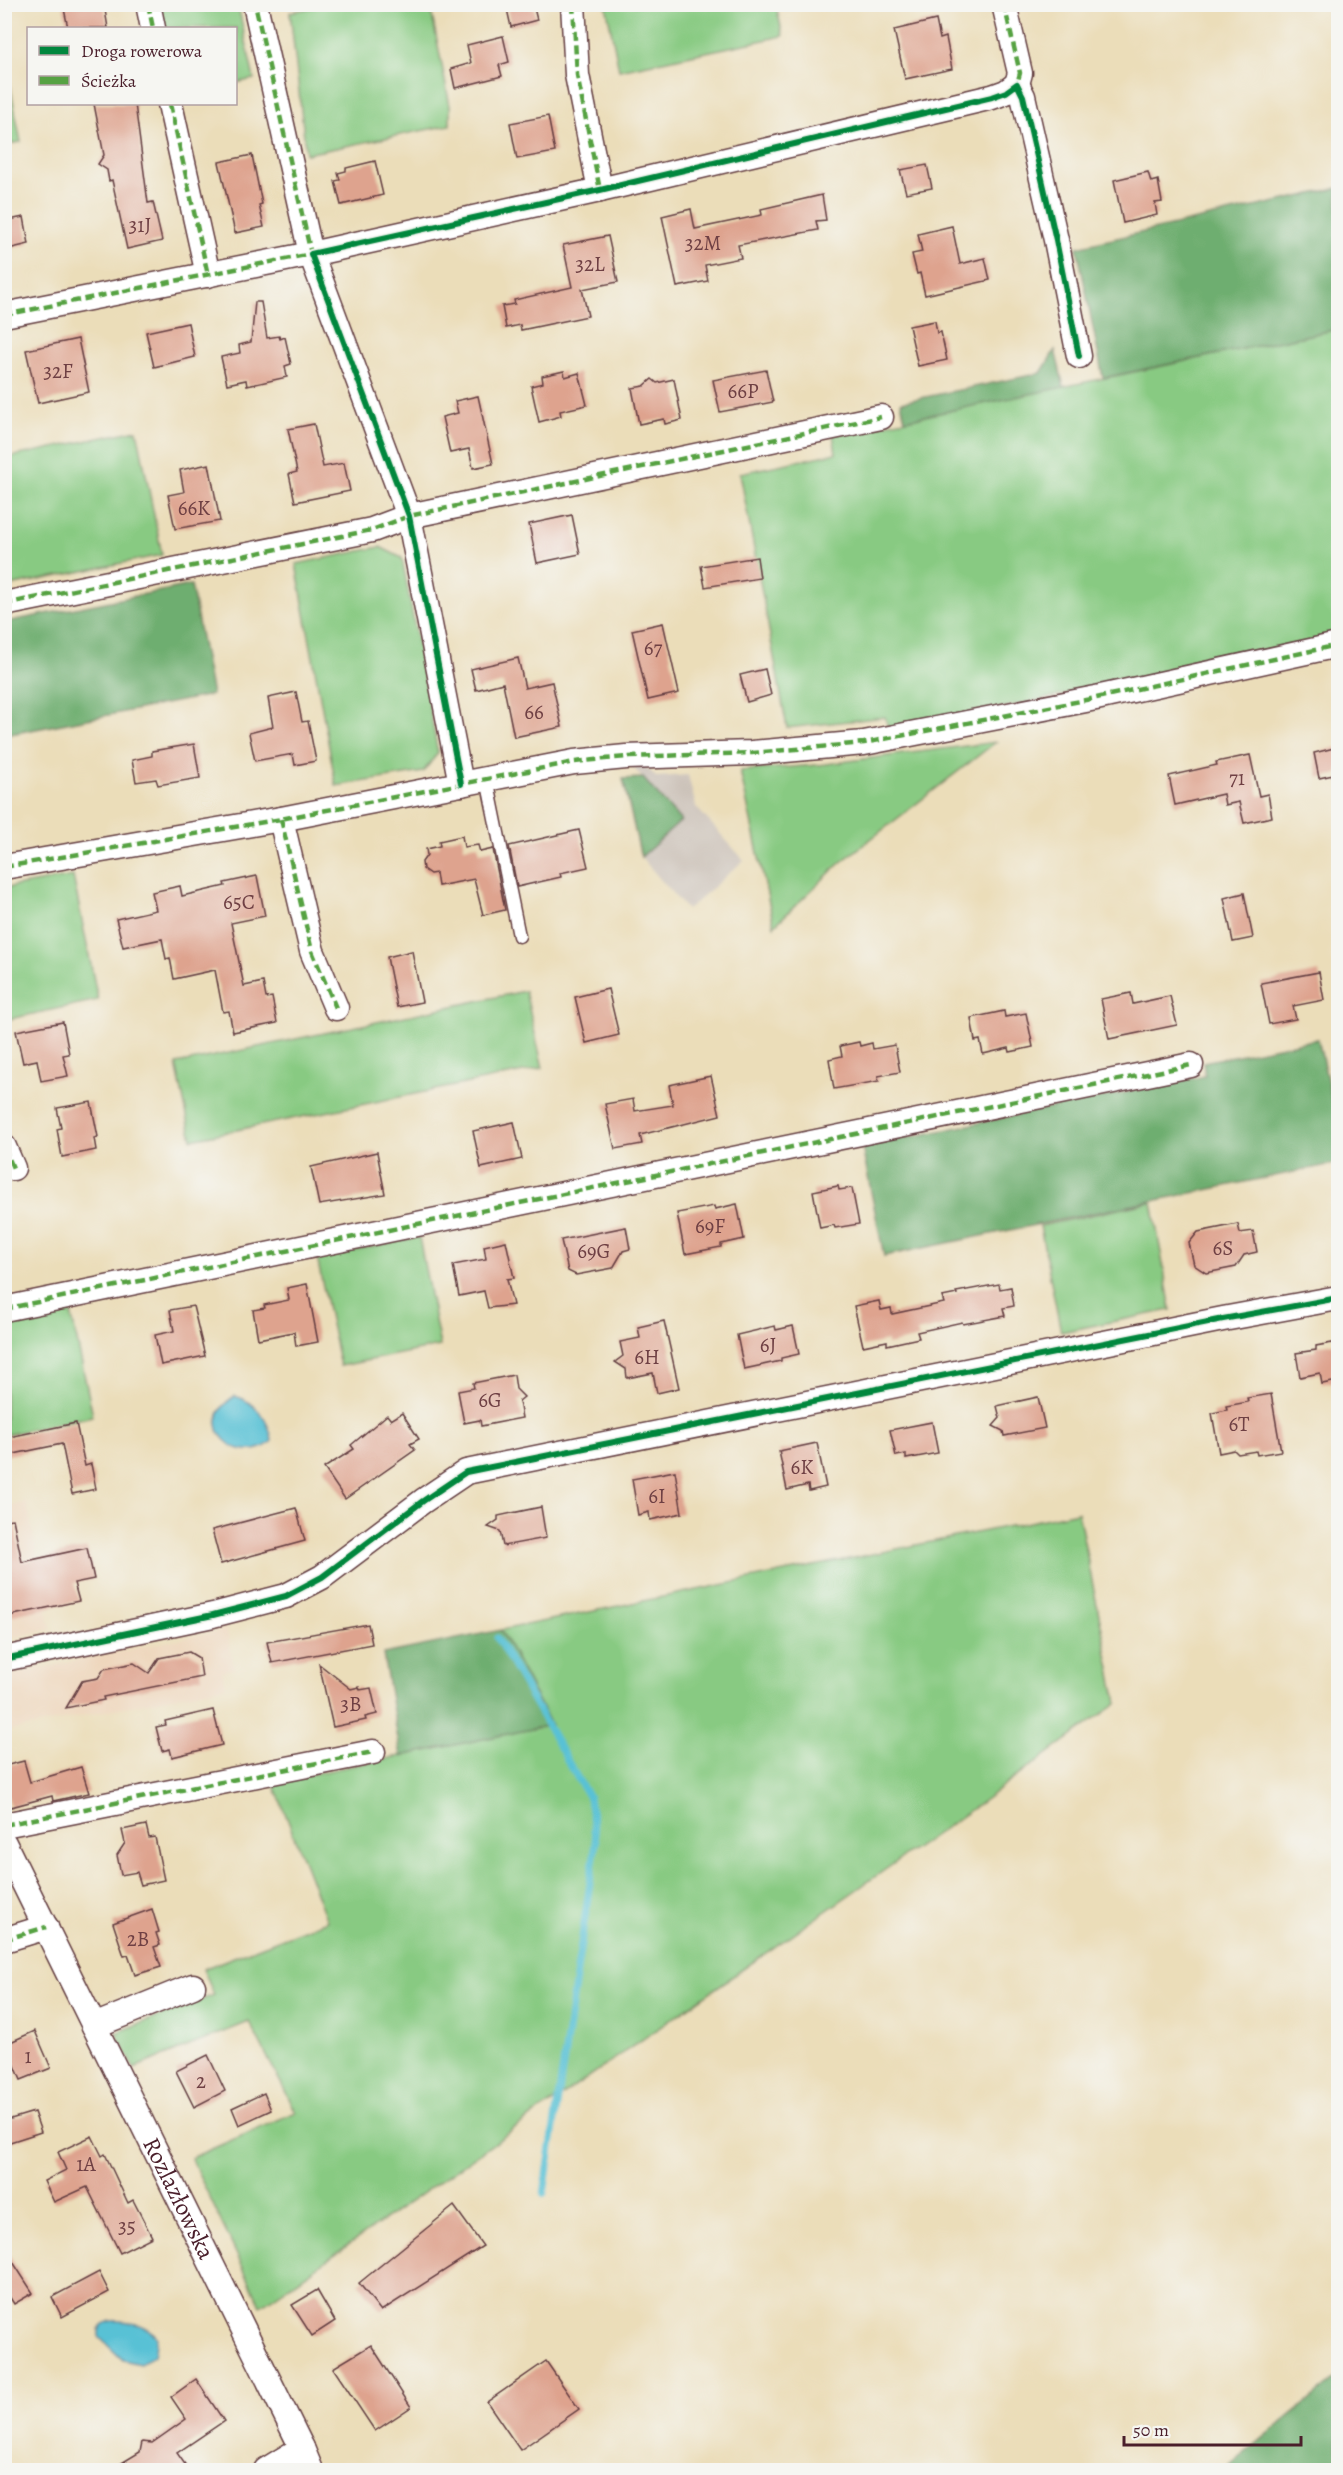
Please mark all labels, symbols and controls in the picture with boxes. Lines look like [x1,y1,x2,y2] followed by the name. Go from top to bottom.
[27,27,237,105] legend
[81,39,203,63] text: Droga rowerowa
[81,69,137,93] text: Ścieżka
[129,211,151,239] house number: 31J
[685,229,721,257] house number: 32M
[575,250,605,278] house number: 32L
[43,357,73,385] house number: 32F
[728,377,759,405] house number: 66P
[178,494,210,522] house number: 66K
[644,634,662,662] house number: 67
[524,698,544,726] house number: 66
[1229,764,1245,792] house number: 71
[223,888,255,916] house number: 65C
[695,1212,725,1240] house number: 69F
[1213,1234,1233,1262] house number: 6S
[577,1237,611,1265] house number: 69G
[760,1331,776,1359] house number: 6J
[634,1343,660,1371] house number: 6H
[478,1386,502,1414] house number: 6G
[1228,1410,1250,1438] house number: 6T
[791,1453,813,1481] house number: 6K
[648,1482,666,1510] house number: 6I
[340,1690,362,1718] house number: 3B
[127,1925,149,1953] house number: 2B
[24,2042,32,2070] house number: 1
[196,2067,206,2095] house number: 2
[135,2132,223,2265] street label: Rozlazłowska
[76,2150,96,2178] house number: 1A
[118,2212,136,2240] house number: 35
[1124,2409,1301,2447] scale bar
[1133,2418,1169,2442] text: 50 m

